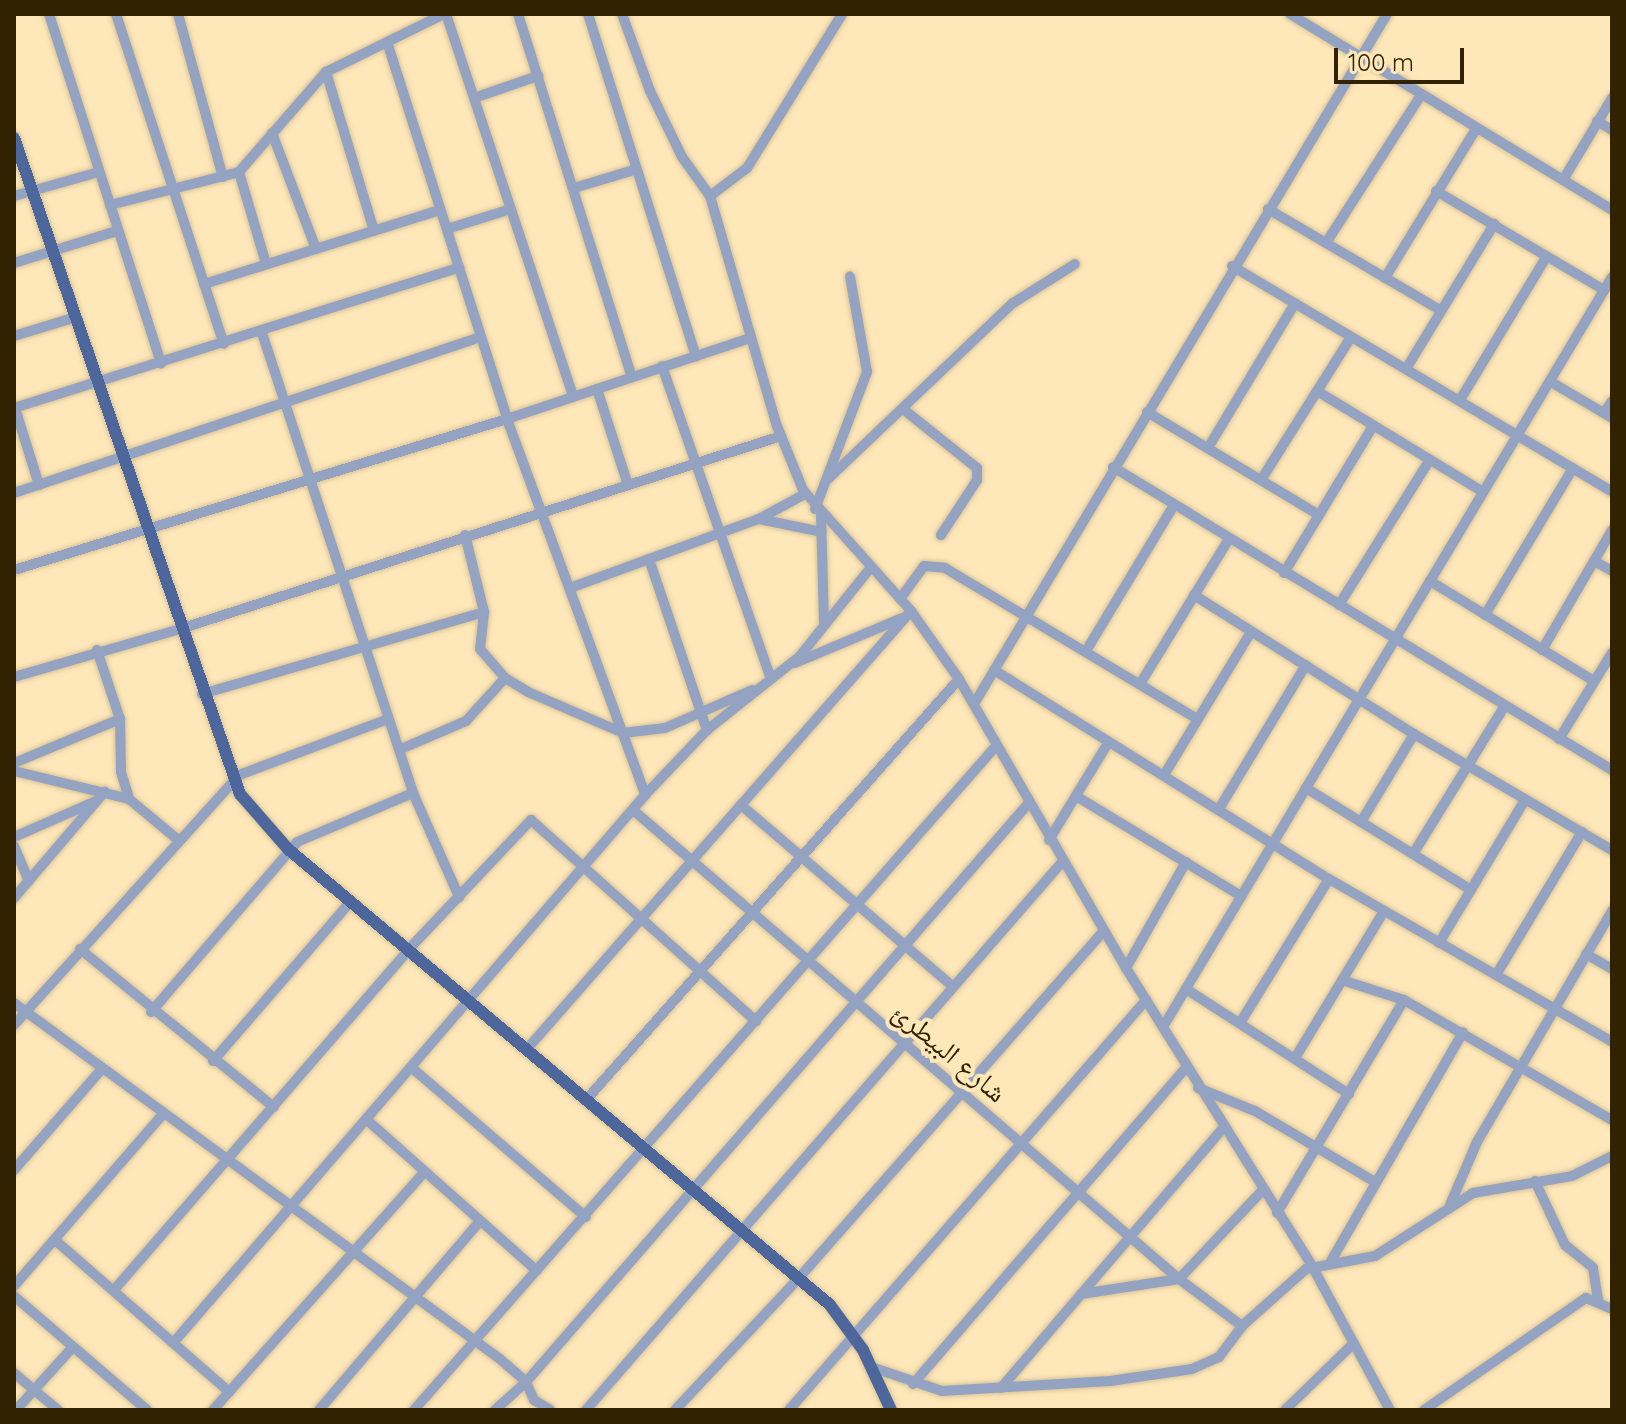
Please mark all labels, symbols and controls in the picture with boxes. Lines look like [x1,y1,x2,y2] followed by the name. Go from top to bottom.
[1338,32,1468,82] scale bar
[1348,47,1414,77] text: 100 m
[886,995,1014,1109] street label: شارع البيطرئ

